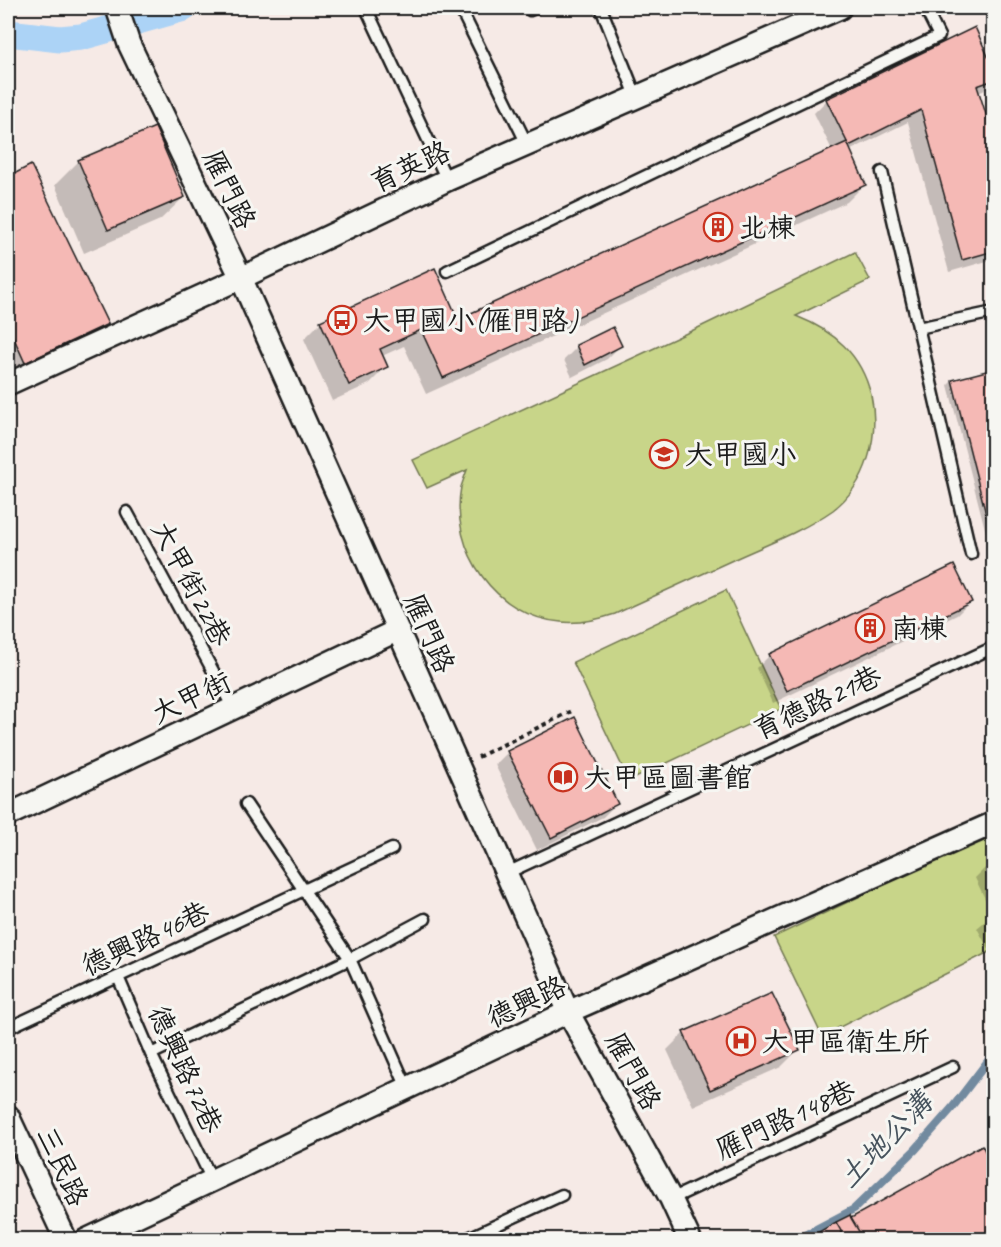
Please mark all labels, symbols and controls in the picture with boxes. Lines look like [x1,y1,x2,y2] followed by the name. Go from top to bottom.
[365,133,456,200] street label: 育英路
[195,144,264,235] street label: 雁門路
[739,210,795,245] place label: 北棟
[702,211,734,243] building icon: 北棟
[363,303,579,338] place label: 大甲國小(雁門路)
[326,304,358,336] bus stop icon: 大甲國小(雁門路)
[685,437,797,472] place label: 大甲國小
[648,438,680,470] school or university icon: 大甲國小
[144,514,240,653] street label: 大甲街22巷
[396,588,463,679] street label: 雁門路
[891,611,947,646] place label: 南棟
[854,612,886,644] building icon: 南棟
[748,657,888,747] street label: 育德路21巷
[146,664,237,731] street label: 大甲街
[584,760,752,795] place label: 大甲區圖書館
[547,761,579,793] library icon: 大甲區圖書館
[76,893,216,983] street label: 德興路46巷
[481,968,572,1035] street label: 德興路
[141,1000,231,1140] street label: 德興路72巷
[762,1024,930,1059] place label: 大甲區衛生所
[725,1025,757,1057] hospital icon: 大甲區衛生所
[598,1026,669,1116] street label: 雁門路
[710,1072,861,1167] street label: 雁門路148巷
[830,1081,942,1196] water label: 土地公溝
[29,1121,96,1212] street label: 三民路

